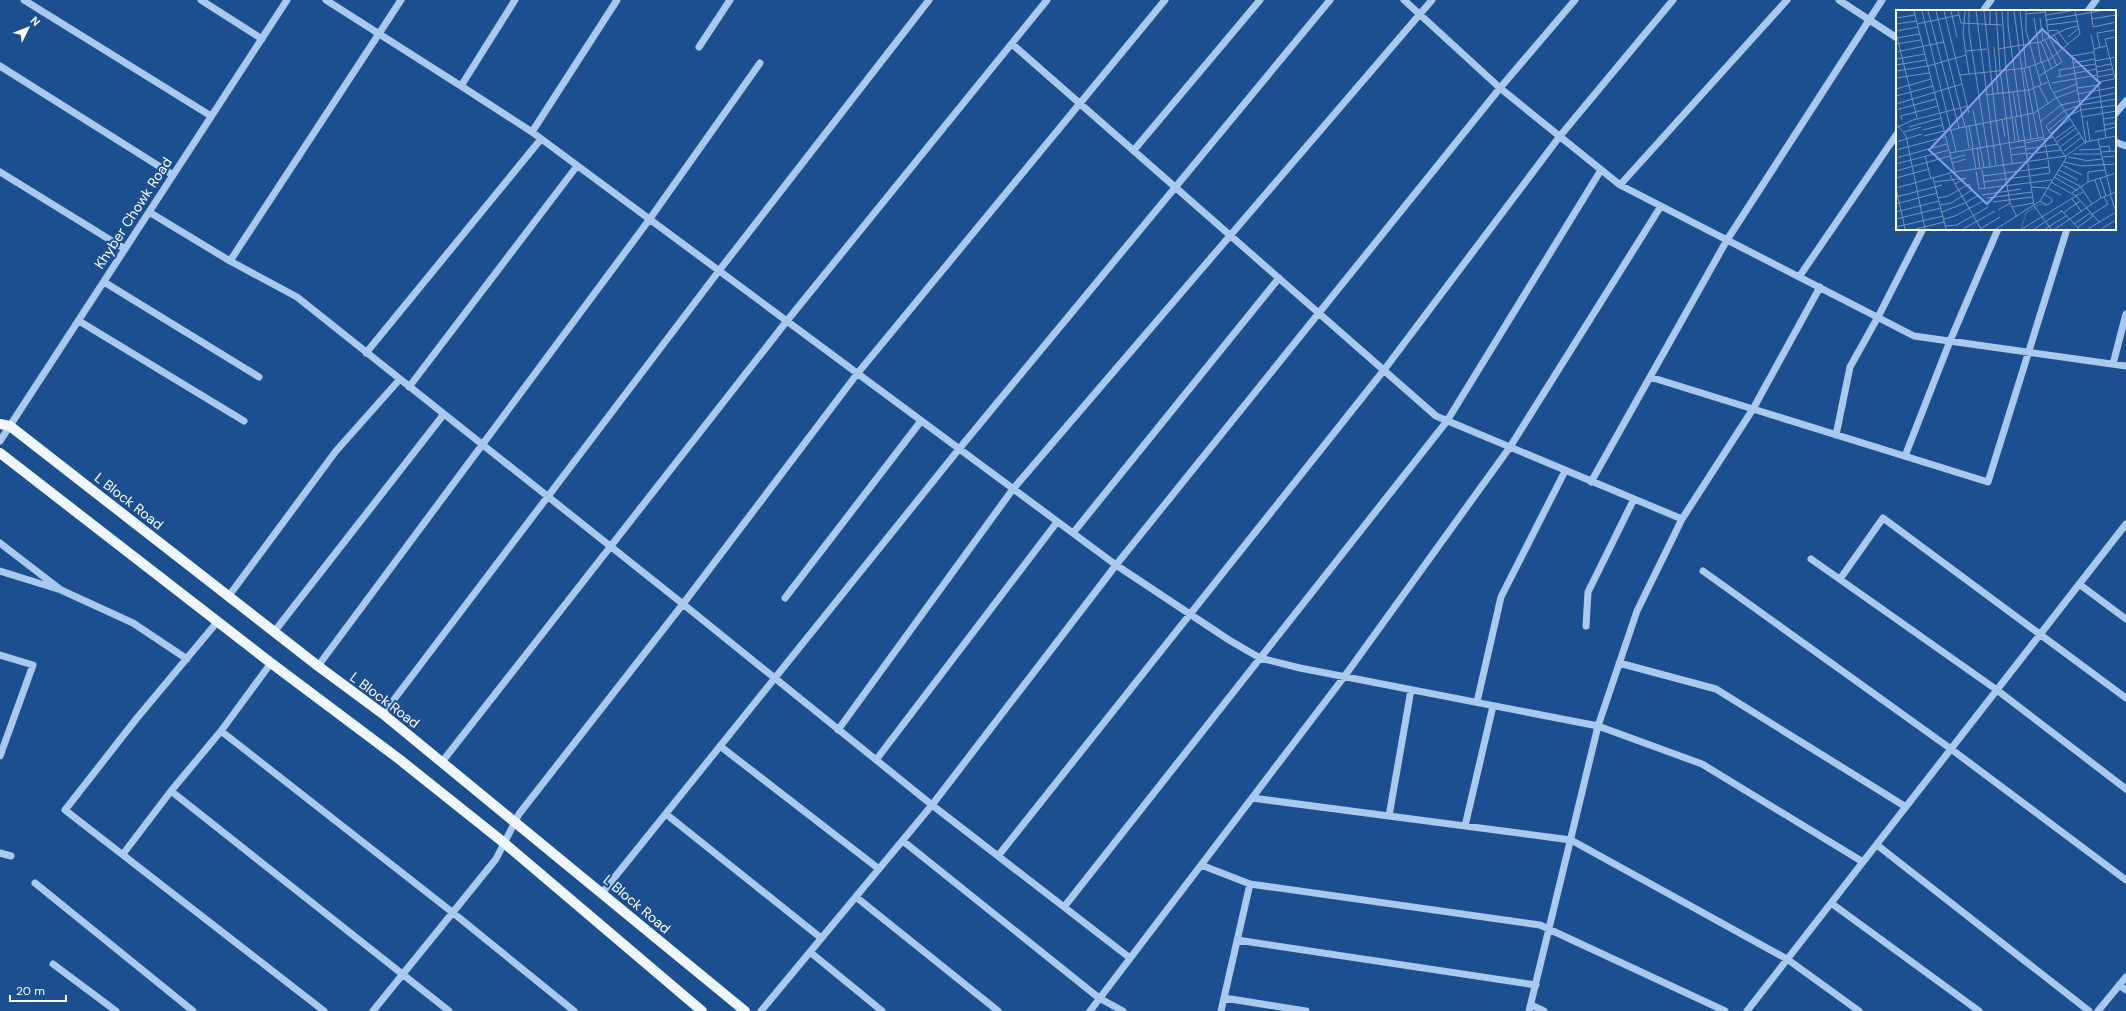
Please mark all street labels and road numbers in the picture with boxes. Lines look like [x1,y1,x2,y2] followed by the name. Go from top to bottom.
[90,154,176,272] street label: Khyber Chowk Road
[91,469,167,533] street label: L Block Road
[347,668,423,732] street label: L Block Road
[600,871,674,937] street label: L Block Road

